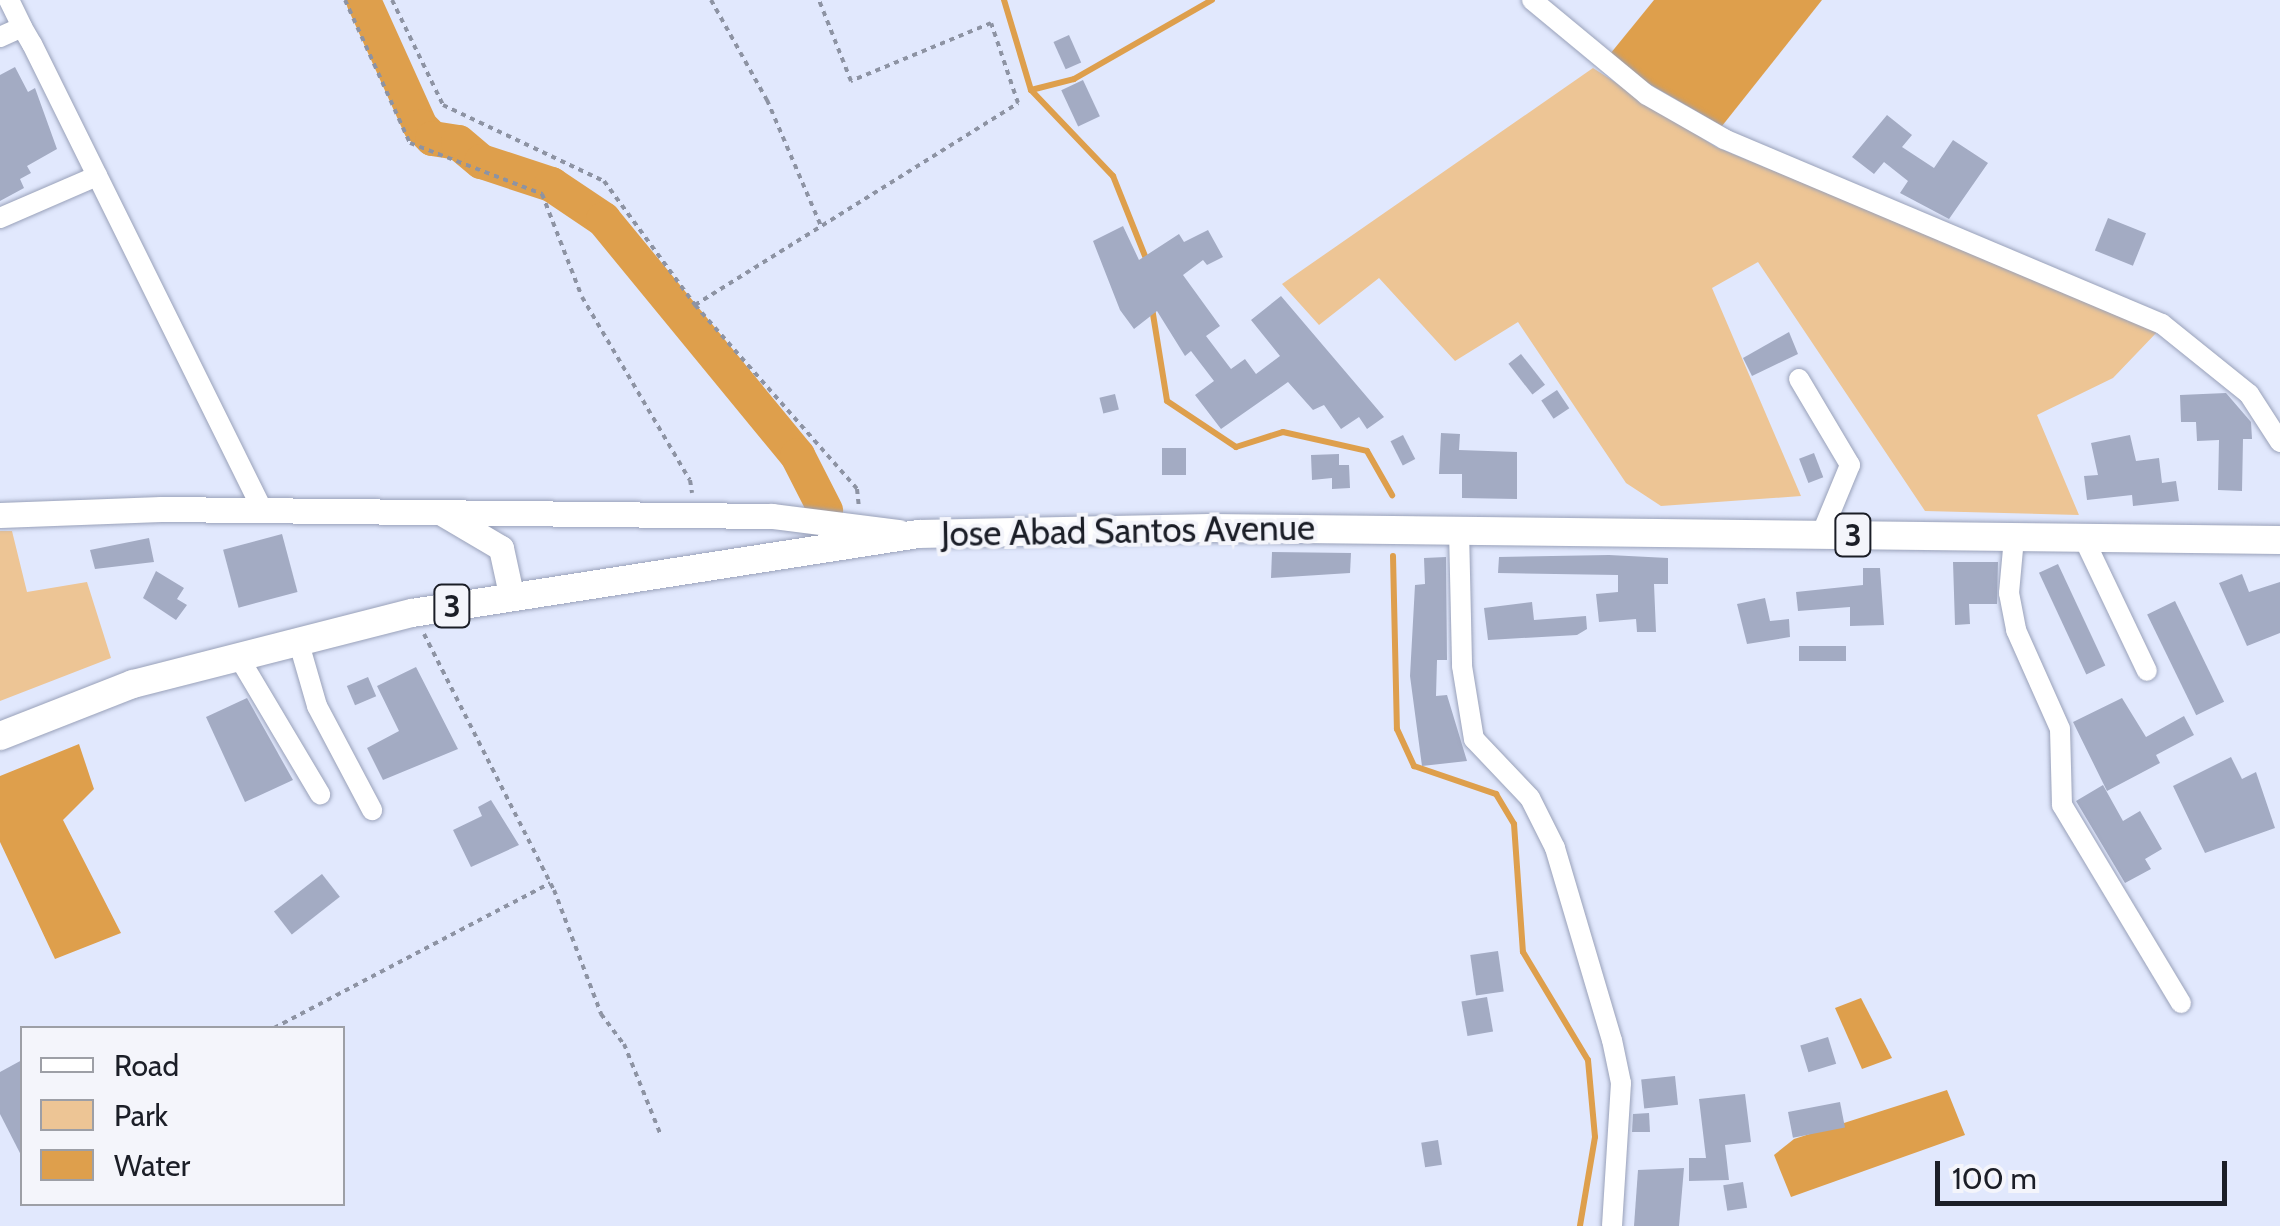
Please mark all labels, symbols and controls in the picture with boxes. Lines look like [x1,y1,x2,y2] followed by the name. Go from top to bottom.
[941,507,1315,555] street label: Jose Abad Santos Avenue
[1833,508,1873,562] road number: 3
[432,579,472,633] road number: 3
[20,1026,345,1206] legend
[114,1047,179,1084] text: Road
[114,1097,168,1134] text: Park
[1940,1141,2232,1203] scale bar
[114,1147,190,1184] text: Water
[1952,1160,2037,1197] text: 100 m

